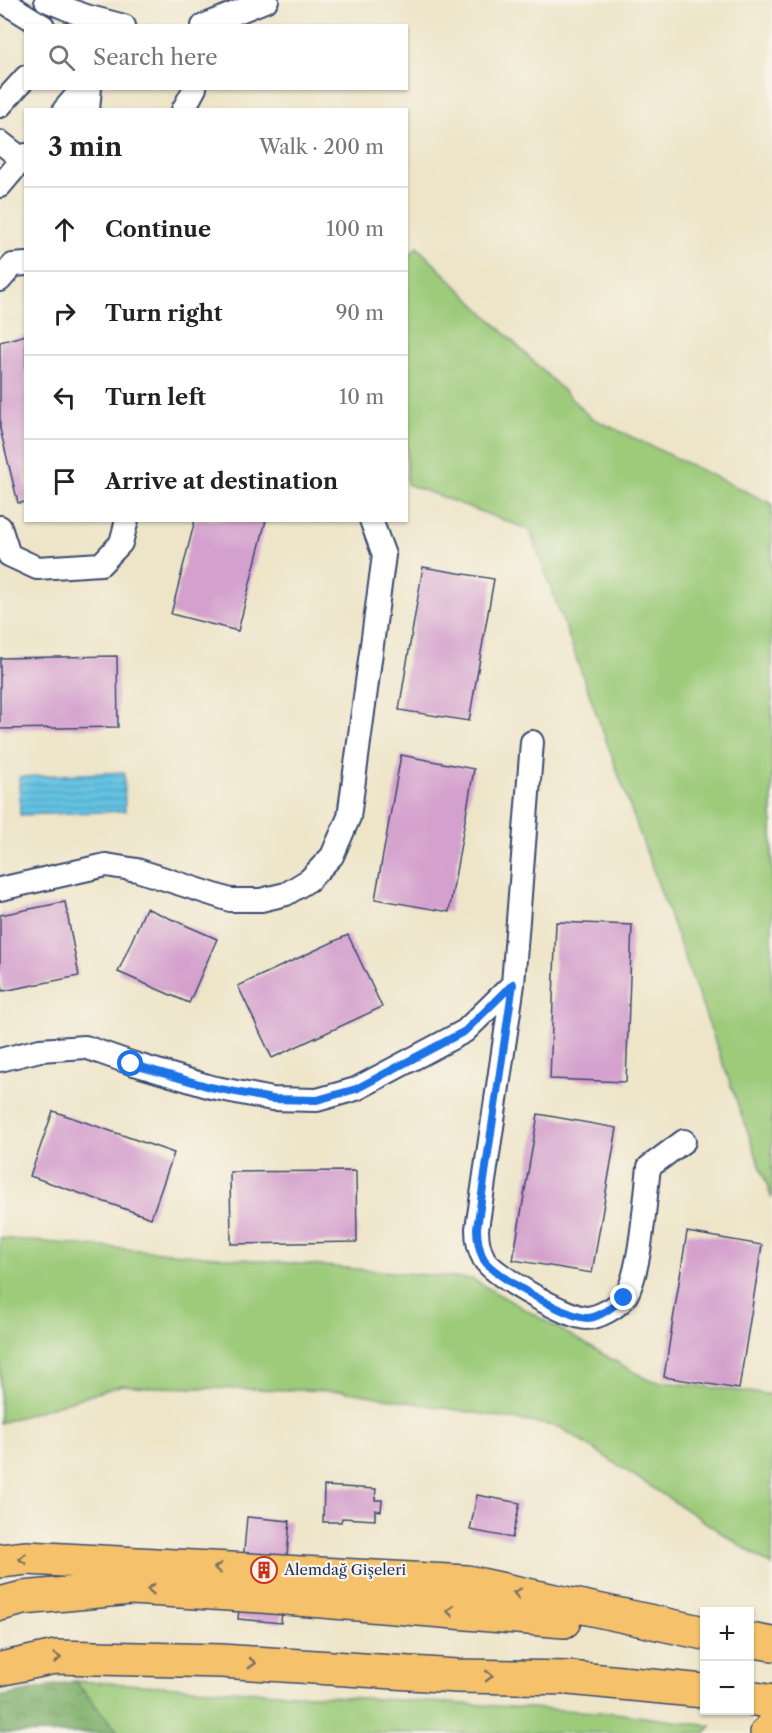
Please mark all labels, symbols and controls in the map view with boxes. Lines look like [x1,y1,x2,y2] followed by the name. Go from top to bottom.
[24,24,408,90] search box
[45,41,78,74] icon: search
[93,44,218,71] text: Search here
[48,131,122,163] text: 3 min
[259,135,384,159] text: Walk · 200 m
[48,213,81,246] icon: ahead
[105,216,211,243] text: Continue
[326,217,384,241] text: 100 m
[48,297,81,330] icon: right
[105,300,223,327] text: Turn right
[336,301,384,325] text: 90 m
[48,381,81,414] icon: left
[105,384,206,411] text: Turn left
[339,385,384,409] text: 10 m
[48,465,81,498] icon: arrive
[105,468,338,495] text: Arrive at destination
[117,1050,143,1076] route start
[610,1284,636,1310] route end
[19,1552,28,1565] one-way arrow
[249,1555,279,1585] building icon: Alemdağ Gişeleri
[283,1560,407,1579] place label: Alemdağ Gişeleri
[214,1562,223,1575] one-way arrow
[147,1583,156,1596] one-way arrow
[512,1587,522,1600] one-way arrow
[446,1605,455,1618] one-way arrow
[700,1607,754,1715] map controls
[700,1607,754,1661] button: +
[53,1651,62,1664] one-way arrow
[248,1656,257,1669] one-way arrow
[700,1661,754,1715] button: −
[484,1670,493,1683] one-way arrow

